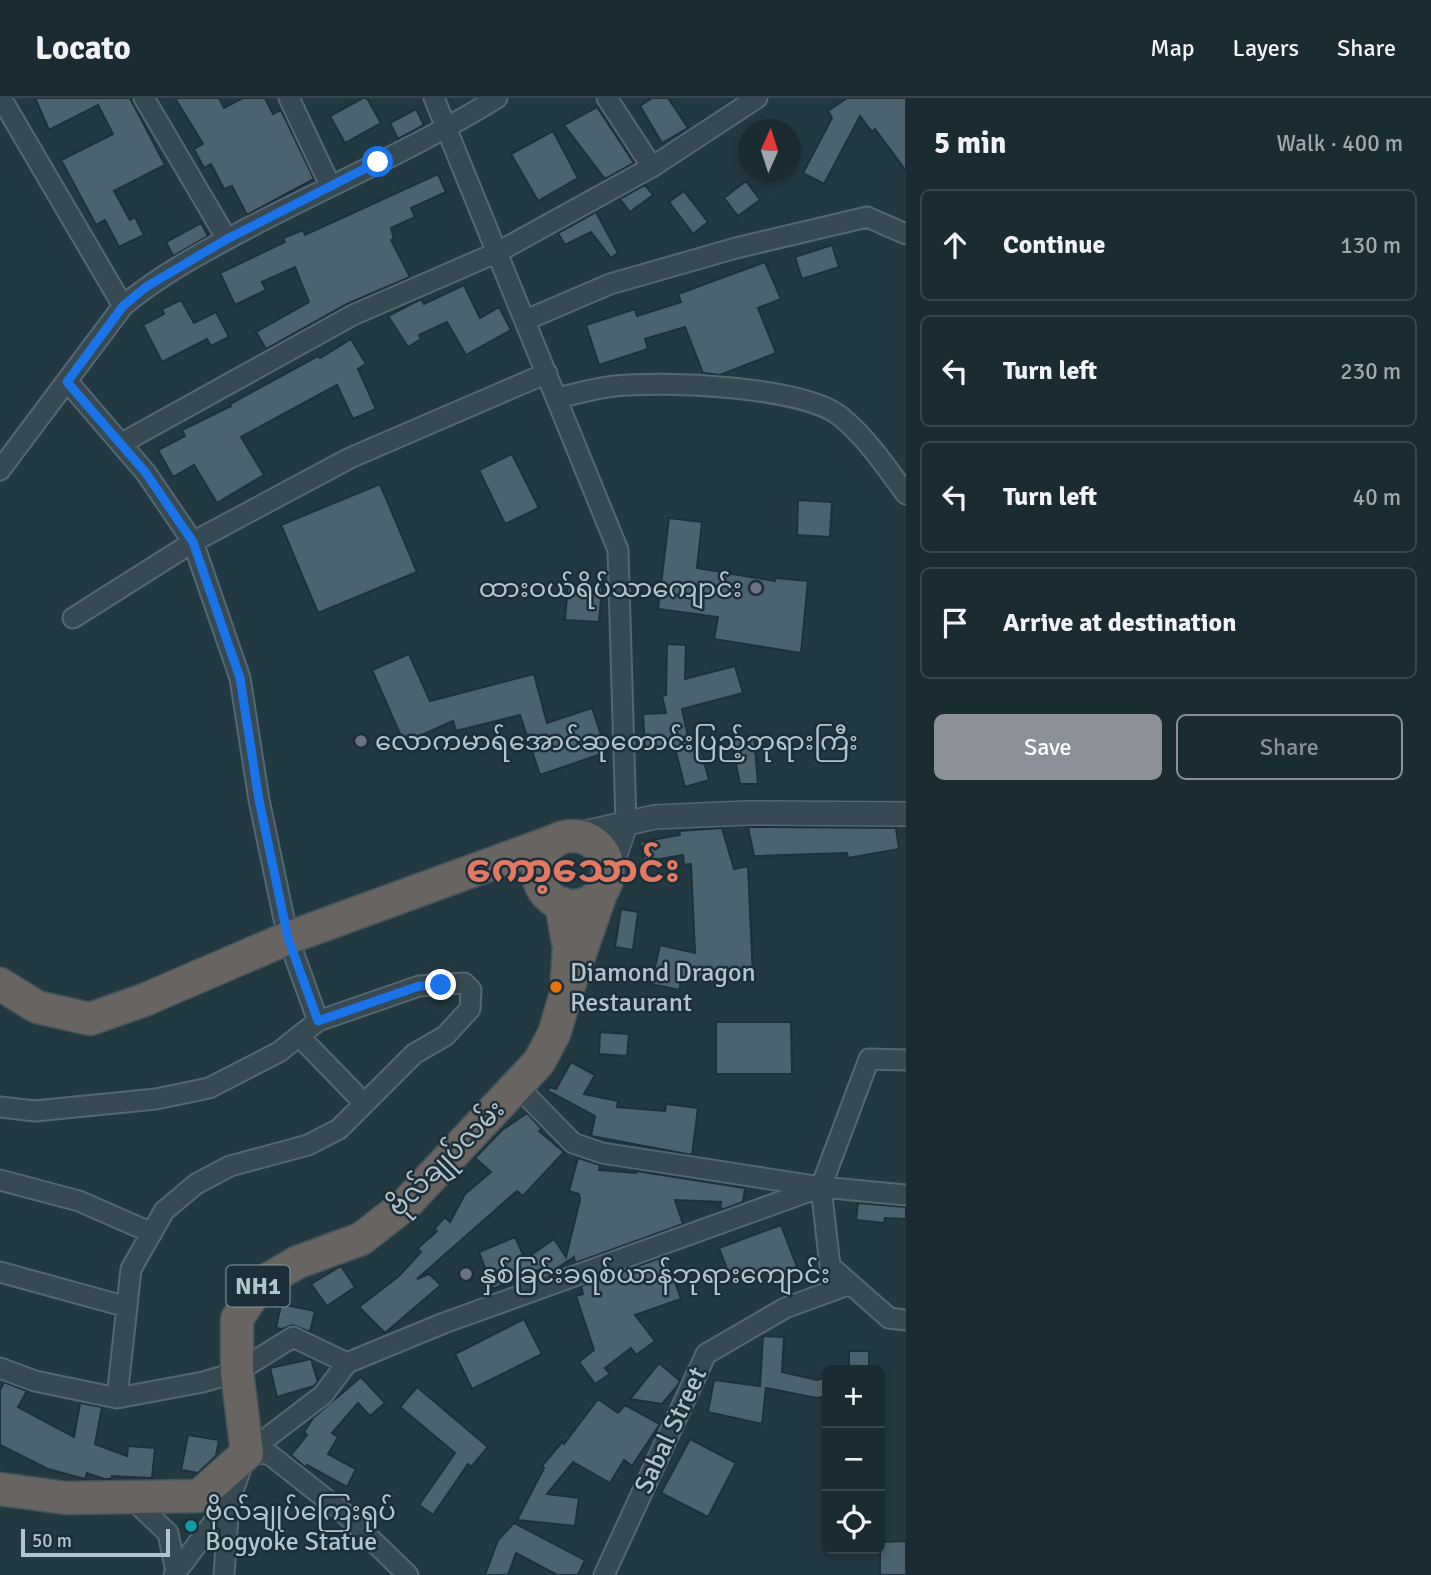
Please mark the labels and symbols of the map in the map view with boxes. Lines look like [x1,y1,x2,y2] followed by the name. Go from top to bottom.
[738,119,801,182] north arrow
[362,146,393,177] route start
[479,571,742,609] place label: ထားဝယ်ရိပ်သာကျောင်း
[748,580,764,596] marker: ထားဝယ်ရိပ်သာကျောင်း
[375,724,858,762] place label: လောကမာရ်အောင်ဆုတောင်းပြည့်ဘုရားကြီး
[353,733,369,749] marker: လောကမာရ်အောင်ဆုတောင်းပြည့်ဘုရားကြီး
[466,842,680,894] district label: ကော့သောင်း
[570,957,756,1019] place label: Diamond Dragon Restaurant
[425,969,456,1000] route end
[548,979,564,995] marker: Diamond Dragon Restaurant
[380,1092,514,1226] street label: ဗိုလ်ချုပ်လမ်း
[480,1257,830,1295] place label: နှစ်ခြင်းခရစ်ယာန်ဘုရားကျောင်း
[226,1266,290,1306] road number: NH1
[458,1266,474,1282] marker: နှစ်ခြင်းခရစ်ယာန်ဘုရားကျောင်း
[628,1362,714,1499] street label: Sabal Street
[205,1494,396,1558] place label: ဗိုလ်ချုပ်ကြေးရုပ် Bogyoke Statue
[183,1518,199,1534] marker: ဗိုလ်ချုပ်ကြေးရုပ် Bogyoke Statue
[21,1526,170,1558] scale bar

